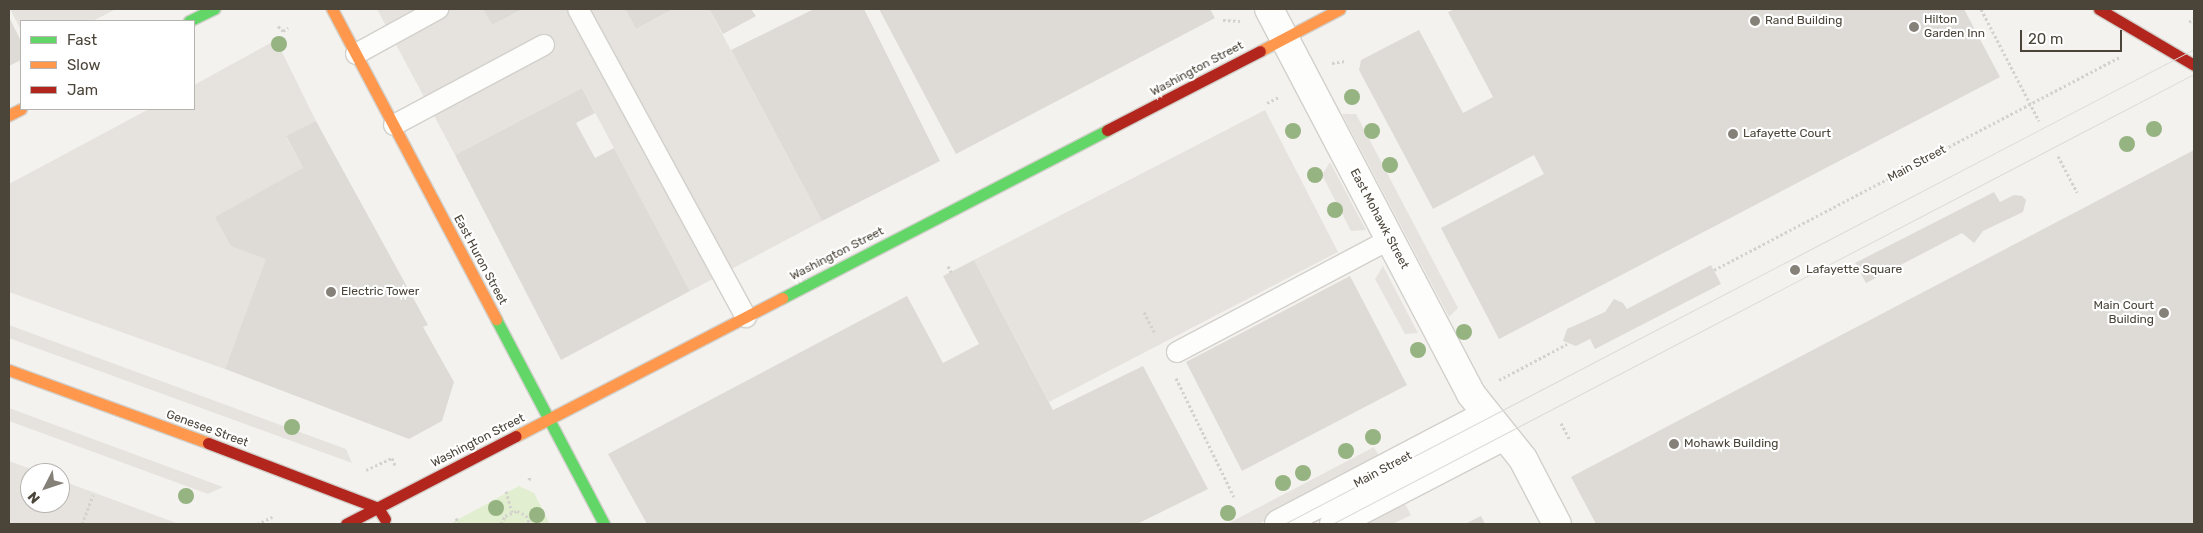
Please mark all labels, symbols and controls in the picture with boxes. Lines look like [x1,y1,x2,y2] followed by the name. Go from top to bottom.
[1924,13,1985,41] place label: Hilton Garden Inn
[1765,14,1842,28] place label: Rand Building
[1749,15,1761,27] marker: Rand Building
[20,20,195,110] legend
[2023,20,2126,52] scale bar
[1908,21,1920,33] marker: Hilton Garden Inn
[2028,30,2063,48] text: 20 m
[67,31,97,49] text: Fast
[1148,38,1246,100] street label: Washington Street
[67,56,100,74] text: Slow
[67,81,98,99] text: Jam
[1743,127,1831,141] place label: Lafayette Court
[1727,128,1739,140] marker: Lafayette Court
[1885,143,1949,185] street label: Main Street
[1346,166,1412,272] street label: East Mohawk Street
[450,213,510,307] street label: East Huron Street
[788,224,886,284] street label: Washington Street
[1788,263,1802,277] marker: Lafayette Square
[1806,263,1902,277] place label: Lafayette Square
[341,285,420,299] place label: Electric Tower
[325,286,337,298] marker: Electric Tower
[2093,299,2154,327] place label: Main Court Building
[2158,307,2170,319] marker: Main Court Building
[164,408,250,450] street label: Genesee Street
[429,411,527,471] street label: Washington Street
[1684,437,1779,451] place label: Mohawk Building
[1668,438,1680,450] marker: Mohawk Building
[1351,449,1415,491] street label: Main Street
[20,463,70,513] north arrow
[24,488,44,507] text: N

